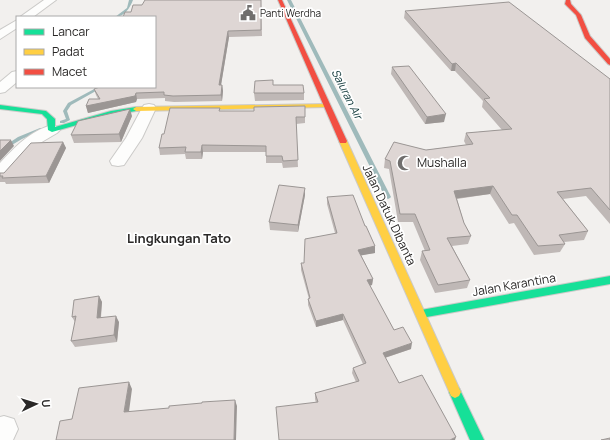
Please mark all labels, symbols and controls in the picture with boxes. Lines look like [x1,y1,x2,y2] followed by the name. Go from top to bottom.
[239,4,257,22] public building icon: Panti Werdha
[260,6,321,20] place label: Panti Werdha
[16,16,156,88] legend
[52,23,90,40] text: Lancar
[52,43,84,60] text: Padat
[52,63,87,80] text: Macet
[328,66,367,123] water label: Saluran Air
[396,154,414,172] mosque icon: Mushalla
[417,154,467,171] place label: Mushalla
[359,162,420,268] street label: Jalan Datuk Dibanta
[127,229,231,247] district label: Lingkungan Tato
[471,269,557,300] street label: Jalan Karantina
[16,384,56,424] north arrow
[39,399,54,408] text: U

